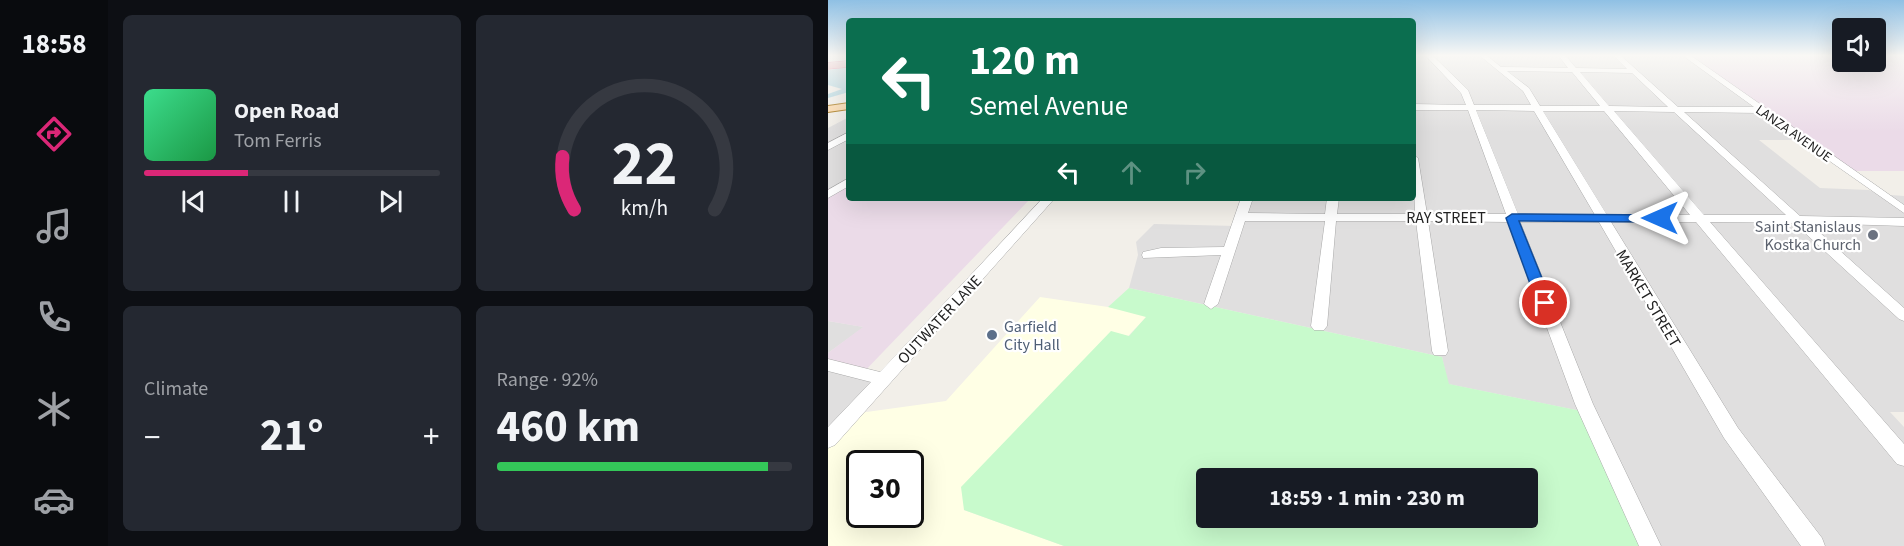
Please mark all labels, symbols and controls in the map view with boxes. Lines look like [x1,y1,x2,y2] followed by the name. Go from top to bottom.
[1832,18,1886,72] map controls
[1832,18,1886,72] button: sound
[21,25,87,64] text: 18:58
[969,31,1080,91] text: 120 m
[870,42,948,120] icon: left
[969,87,1128,126] text: Semel Avenue
[234,95,339,127] text: Open Road
[1751,100,1836,167] street label: LANZA AVENUE
[33,113,75,155] icon: directions
[611,120,677,209] text: 22
[234,127,322,155] text: Tom Ferris
[1052,156,1085,189] icon: left
[1115,156,1148,189] icon: ahead
[1178,156,1211,189] icon: right
[177,185,210,218] icon: previous
[275,185,308,218] icon: pause
[374,185,407,218] icon: next
[1628,186,1692,250] position arrow
[620,194,668,225] text: km/h
[33,205,75,247] icon: music
[1406,207,1486,229] street label: RAY STREET
[1755,216,1861,256] place label: Saint Stanislaus Kostka Church
[1866,228,1880,242] marker: Saint Stanislaus Kostka Church
[1610,246,1686,352] street label: MARKET STREET
[893,270,987,369] street label: OUTWATER LANE
[1519,277,1570,328] pin
[1528,286,1561,319] icon: arrive
[33,296,75,338] icon: phone
[1004,316,1060,356] place label: Garfield City Hall
[985,328,999,342] marker: Garfield City Hall
[497,366,598,394] text: Range · 92%
[144,375,208,403] text: Climate
[33,388,75,430] icon: climate
[497,395,640,459] text: 460 km
[260,404,324,468] text: 21°
[144,414,160,461] text: −
[423,414,439,461] text: +
[846,450,924,528] speed limit sign: 30
[33,479,75,521] icon: car
[1269,482,1465,514] text: 18:59 · 1 min · 230 m

